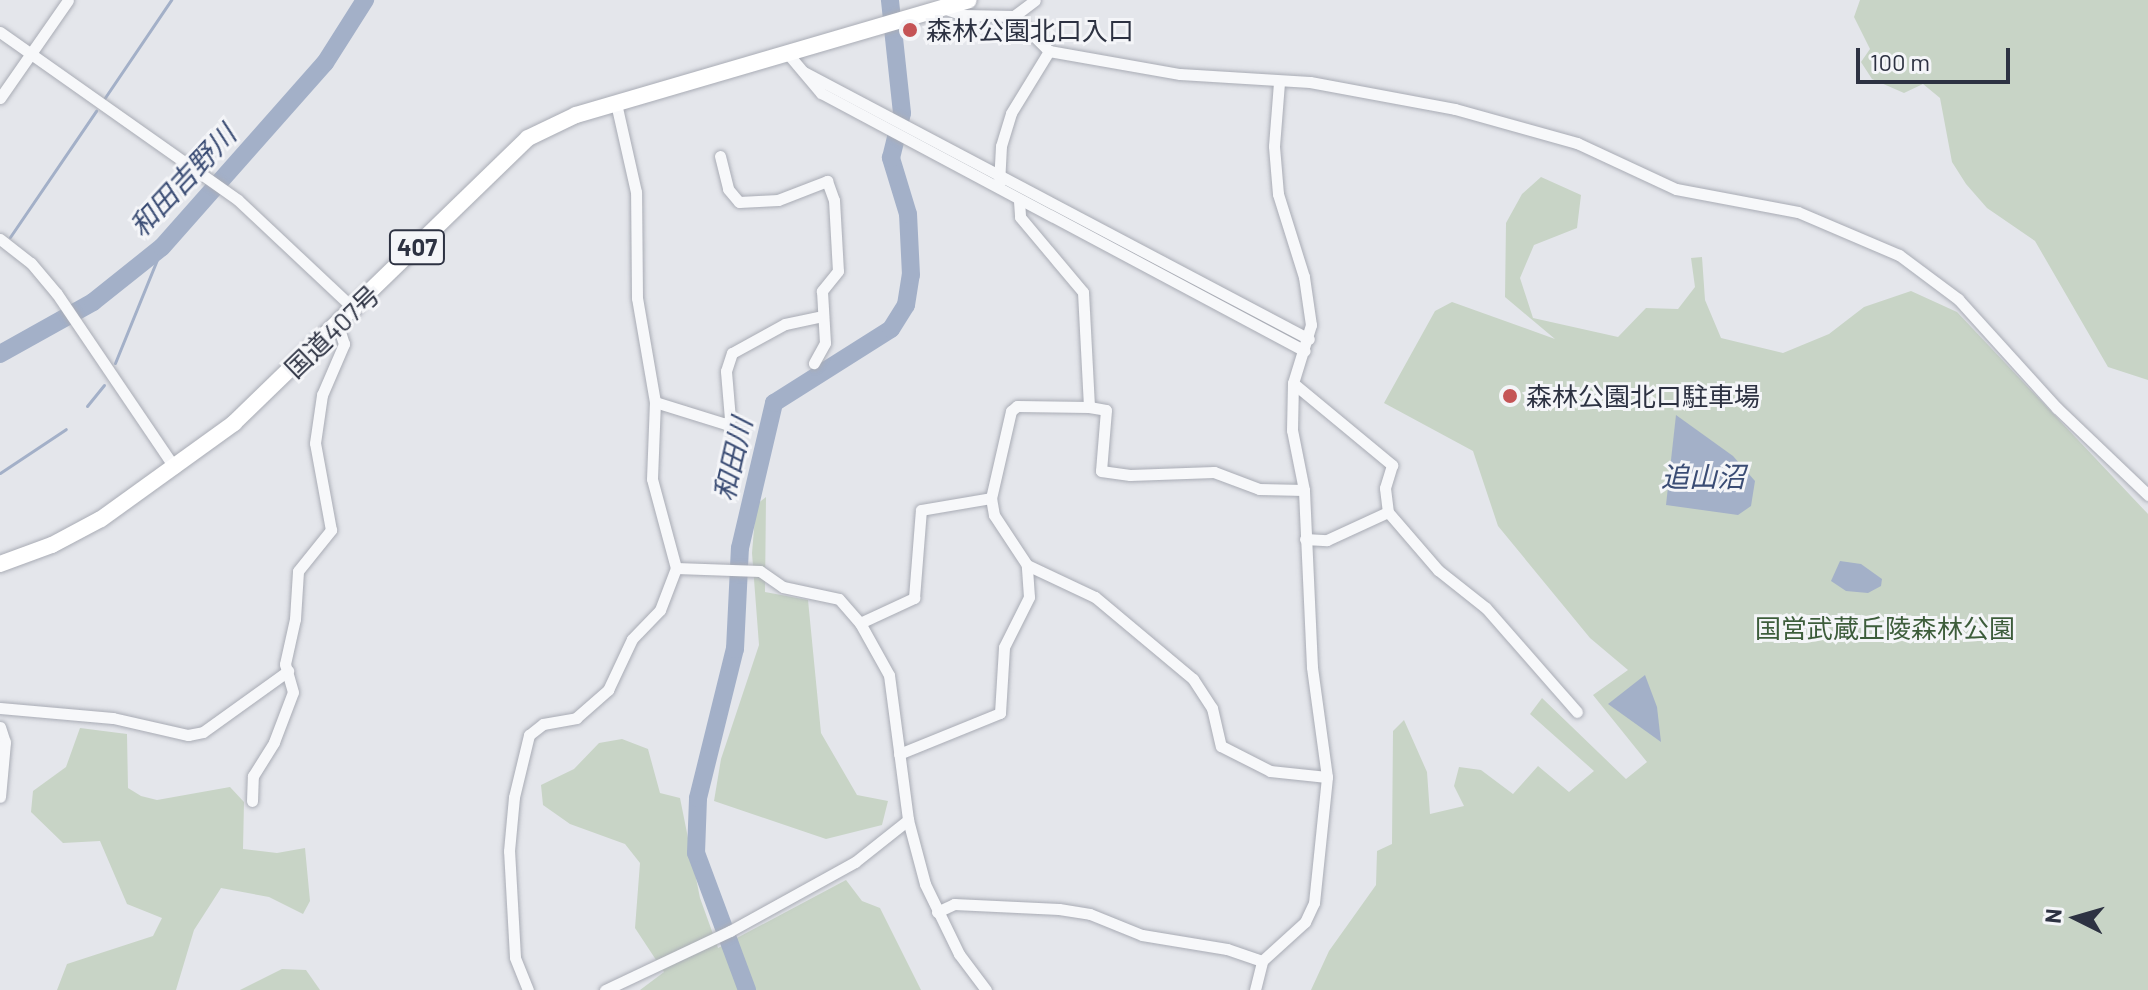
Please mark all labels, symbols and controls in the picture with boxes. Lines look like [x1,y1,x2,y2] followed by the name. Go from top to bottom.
[926,14,1134,46] place label: 森林公園北口入口
[901,21,919,39] marker: 森林公園北口入口
[1860,32,2014,82] scale bar
[1870,47,1930,76] text: 100 m
[122,117,242,243] water label: 和田吉野川
[387,227,447,267] road number: 407
[278,278,386,384] street label: 国道407号
[1526,380,1760,412] place label: 森林公園北口駐車場
[1501,387,1519,405] marker: 森林公園北口駐車場
[706,414,758,504] water label: 和田川
[1661,459,1745,493] water label: 追山沼
[1755,612,2015,644] park label: 国営武蔵丘陵森林公園
[2036,878,2116,958] north arrow
[2039,907,2066,924] text: N

